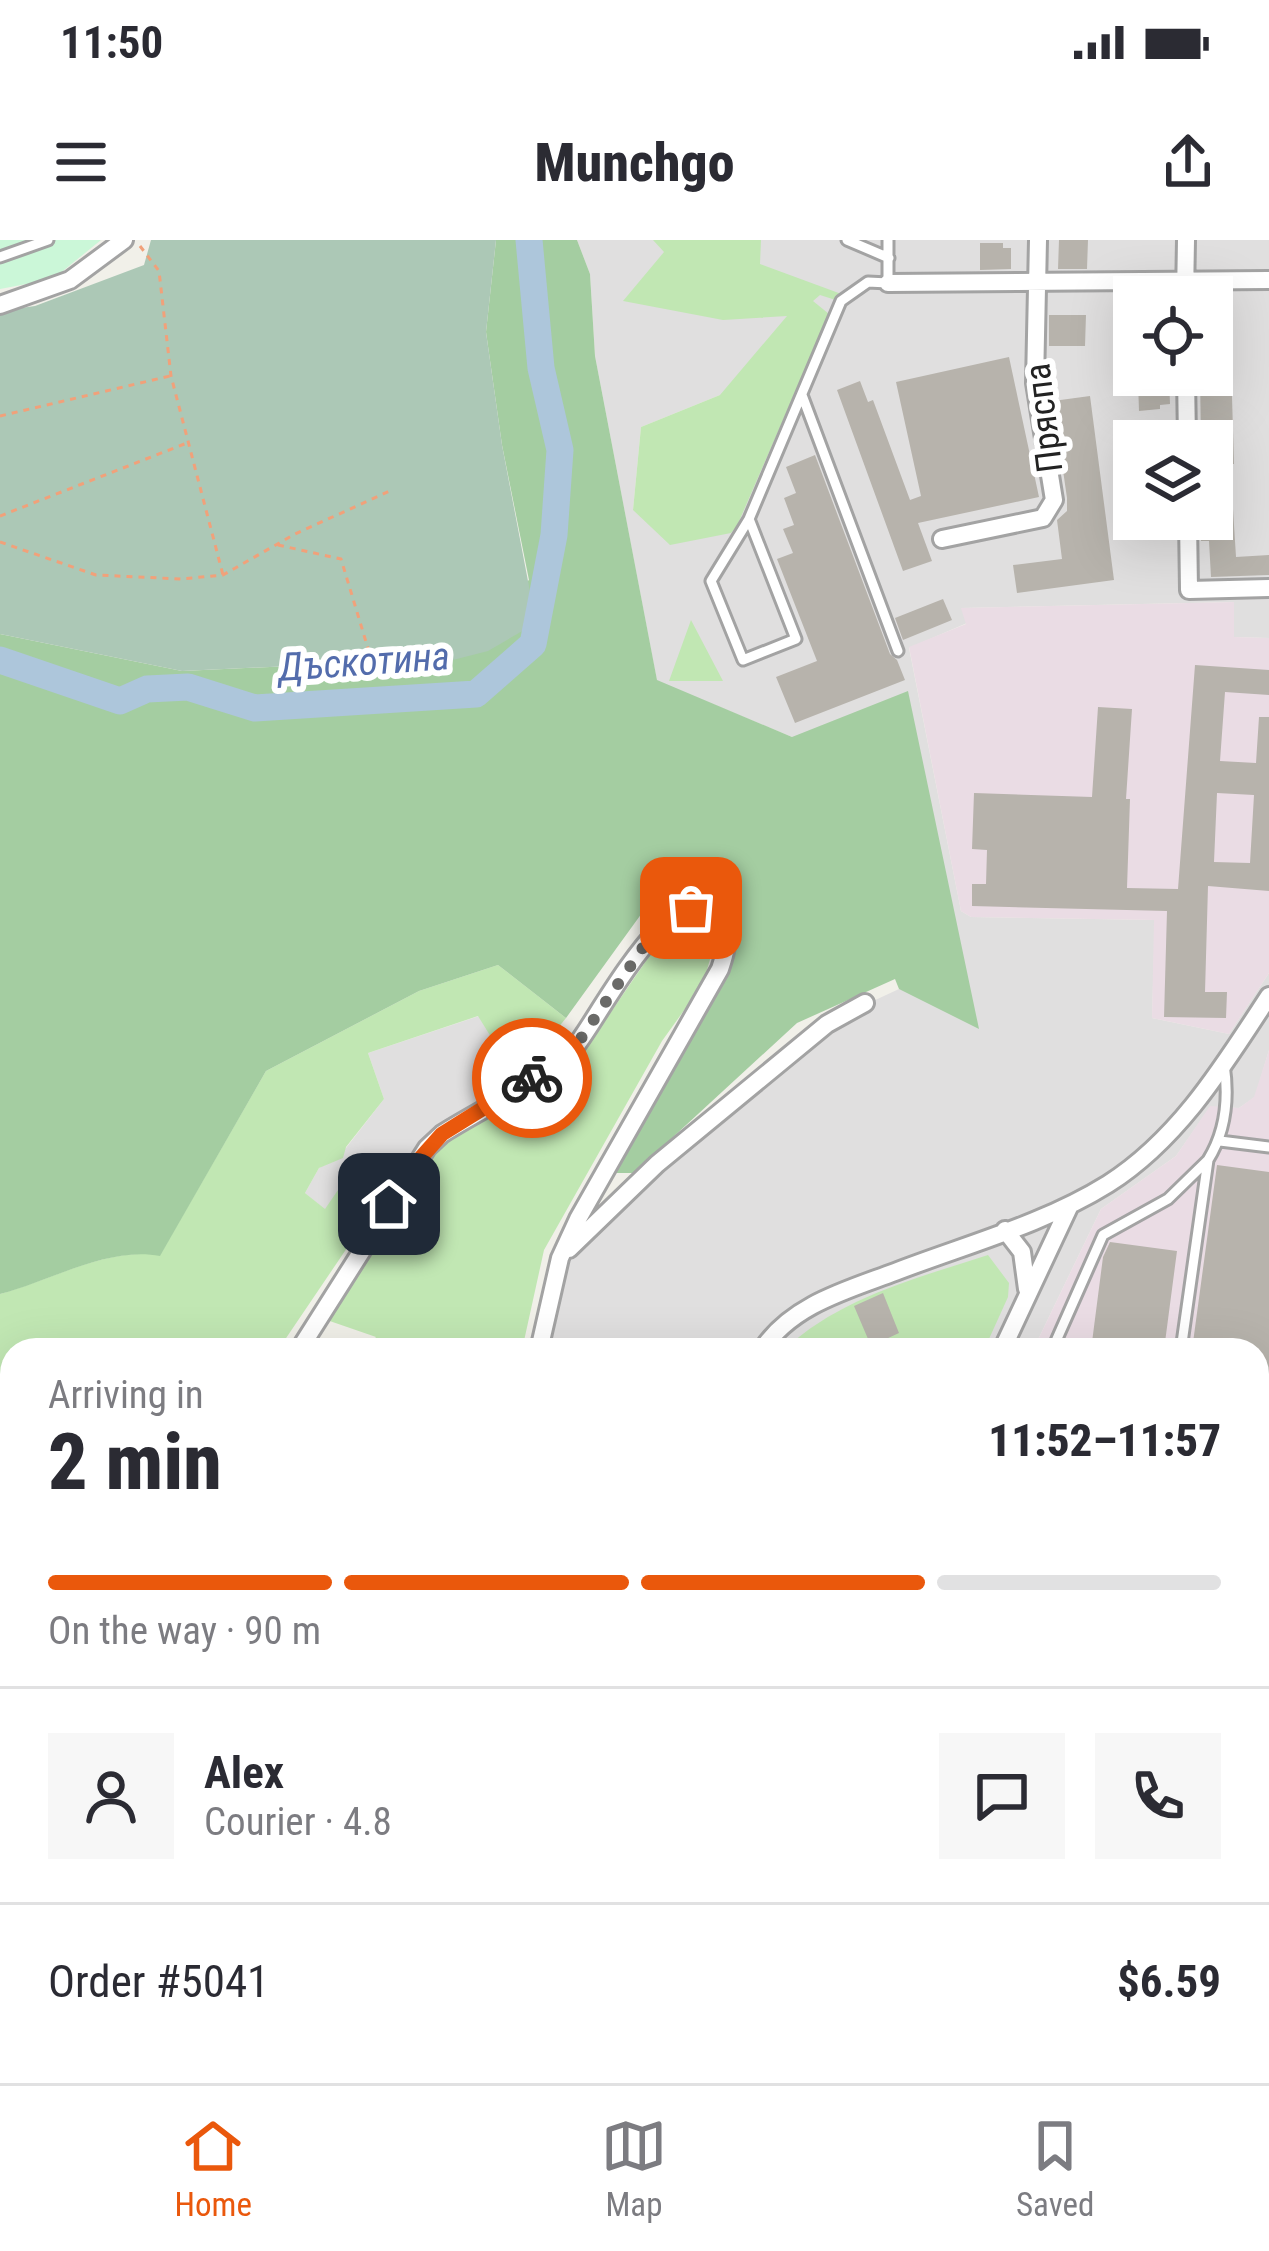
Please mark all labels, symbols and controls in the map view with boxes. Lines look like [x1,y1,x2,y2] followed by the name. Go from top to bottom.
[60,16,163,69] text: 11:50
[48,129,114,195] icon: menu
[1155,129,1221,195] icon: share
[535,131,734,194] text: Munchgo
[1113,276,1233,540] map controls
[1113,276,1233,396] button: locate
[1016,361,1072,475] street label: Пряспа
[1113,420,1233,540] button: layers
[274,633,451,691] water label: Дъскотина
[640,857,742,959] pin
[658,875,724,941] icon: bag
[472,1018,592,1138] courier
[499,1045,565,1111] icon: bike
[338,1153,440,1255] pin
[356,1171,422,1237] icon: home
[48,1372,204,1418] text: Arriving in
[988,1414,1221,1467] text: 11:52–11:57
[48,1417,222,1508] text: 2 min
[48,1608,321,1654] text: On the way · 90 m
[48,1733,174,1859] button: person
[939,1733,1065,1859] button: chat
[1095,1733,1221,1859] button: phone
[204,1746,284,1799] text: Alex
[204,1799,392,1845] text: Courier · 4.8
[48,1955,269,2008] text: Order #5041
[1117,1955,1221,2008] text: $6.59
[175,2113,252,2224] tab: Home
[601,2113,667,2224] tab: Map
[1016,2113,1094,2224] tab: Saved

